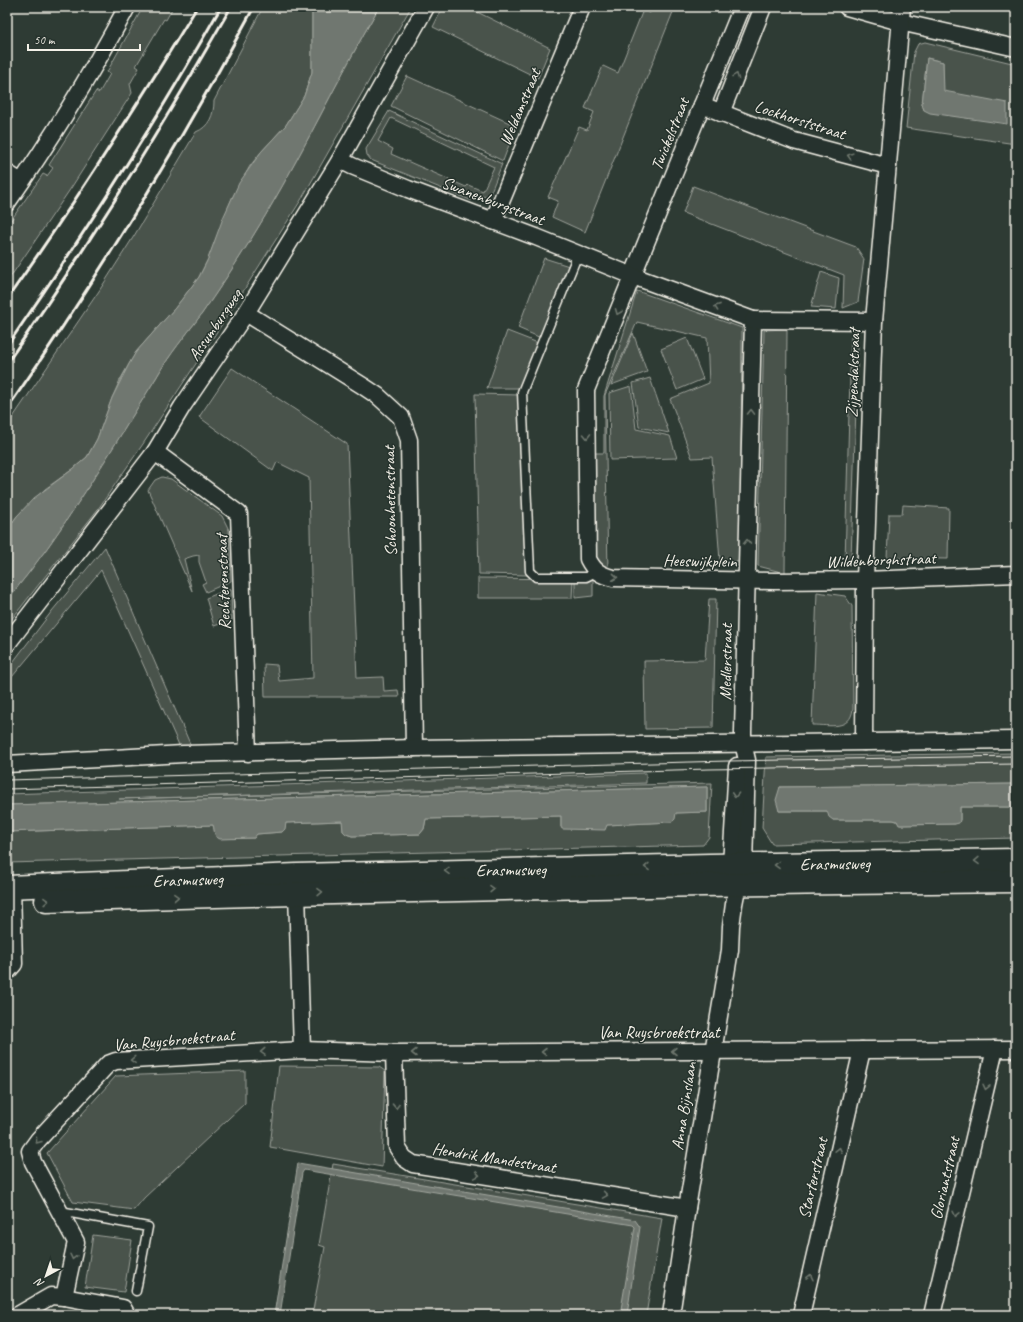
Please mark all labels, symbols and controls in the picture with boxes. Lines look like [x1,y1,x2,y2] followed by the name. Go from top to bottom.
[28,26,140,52] scale bar
[34,32,56,48] text: 50 m
[494,63,547,149] street label: Weldamstraat
[731,73,739,80] one-way arrow
[646,92,695,173] street label: Twickelstraat
[752,95,850,145] street label: Lockhorststraat
[847,152,854,161] one-way arrow
[439,172,549,231] street label: Swanenburgstraat
[183,284,248,365] street label: Assumburgweg
[714,303,721,312] one-way arrow
[614,309,622,316] one-way arrow
[841,326,865,418] street label: Zijpendalstraat
[746,409,755,415] one-way arrow
[582,433,591,439] one-way arrow
[378,443,401,556] street label: Schoonhetenstraat
[211,531,235,630] street label: Rechterenstraat
[743,539,752,545] one-way arrow
[826,548,938,572] street label: Wildenborghstraat
[663,550,738,572] street label: Heeswijkplein
[612,573,618,582] one-way arrow
[715,621,737,700] street label: Medlerstraat
[730,792,739,798] one-way arrow
[800,853,871,875] street label: Erasmusweg
[974,857,980,865] one-way arrow
[476,859,547,881] street label: Erasmusweg
[774,861,780,869] one-way arrow
[644,863,650,871] one-way arrow
[444,867,450,876] one-way arrow
[153,868,224,892] street label: Erasmusweg
[489,884,495,893] one-way arrow
[317,888,323,896] one-way arrow
[173,892,179,901] one-way arrow
[43,897,49,905] one-way arrow
[598,1022,722,1043] street label: Van Ruysbroekstraat
[113,1024,238,1056] street label: Van Ruysbroekstraat
[671,1047,677,1055] one-way arrow
[260,1048,266,1057] one-way arrow
[541,1048,547,1056] one-way arrow
[411,1049,417,1057] one-way arrow
[130,1055,136,1064] one-way arrow
[667,1059,702,1152] street label: Anna Bijnslaan
[982,1084,990,1090] one-way arrow
[391,1103,400,1109] one-way arrow
[925,1132,965,1221] street label: Gloriantstraat
[793,1133,833,1221] street label: Starterstraat
[36,1136,43,1143] one-way arrow
[431,1138,560,1179] street label: Hendrik Mandestraat
[835,1147,843,1154] one-way arrow
[474,1170,480,1178] one-way arrow
[602,1190,608,1199] one-way arrow
[952,1211,960,1217] one-way arrow
[69,1253,78,1260] one-way arrow
[26,1256,66,1296] north arrow
[805,1274,813,1280] one-way arrow
[31,1275,47,1291] text: N

